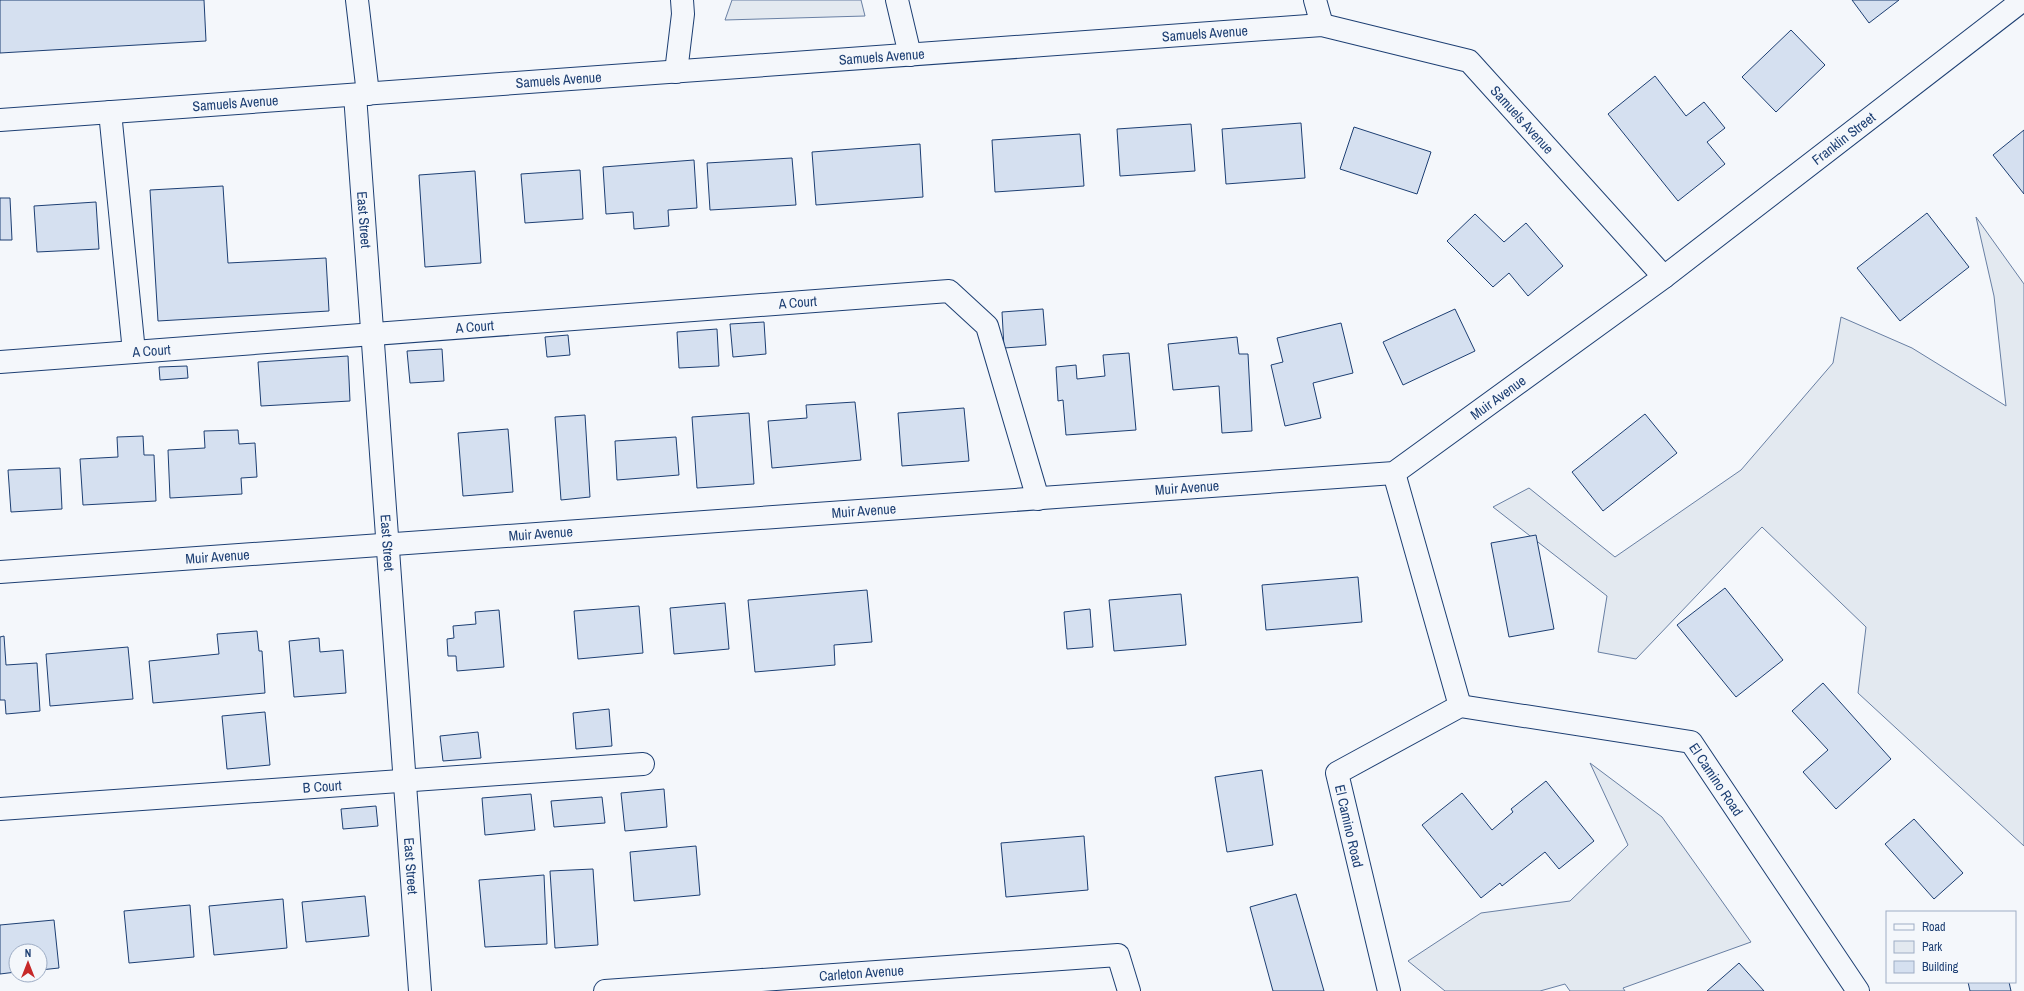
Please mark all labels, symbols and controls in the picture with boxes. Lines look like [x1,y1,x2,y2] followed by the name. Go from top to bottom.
[1161,21,1248,45] street label: Samuels Avenue
[838,45,925,69] street label: Samuels Avenue
[515,68,602,92] street label: Samuels Avenue
[1487,82,1558,158] street label: Samuels Avenue
[192,91,279,115] street label: Samuels Avenue
[1808,108,1879,169] street label: Franklin Street
[353,191,375,249] street label: East Street
[777,292,818,313] street label: A Court
[454,316,494,337] street label: A Court
[131,340,171,361] street label: A Court
[1467,371,1529,424] street label: Muir Avenue
[1154,476,1220,499] street label: Muir Avenue
[831,499,897,522] street label: Muir Avenue
[376,514,399,572] street label: East Street
[508,522,573,545] street label: Muir Avenue
[185,545,250,568] street label: Muir Avenue
[1685,739,1747,819] street label: El Camino Road
[302,776,342,797] street label: B Court
[1331,783,1367,869] street label: El Camino Road
[400,837,422,895] street label: East Street
[1886,911,2016,983] legend
[1922,919,1946,935] text: Road
[1922,939,1942,955] text: Park
[8,943,48,983] north arrow
[25,946,31,960] text: N
[1922,959,1959,975] text: Building
[818,961,904,985] street label: Carleton Avenue

